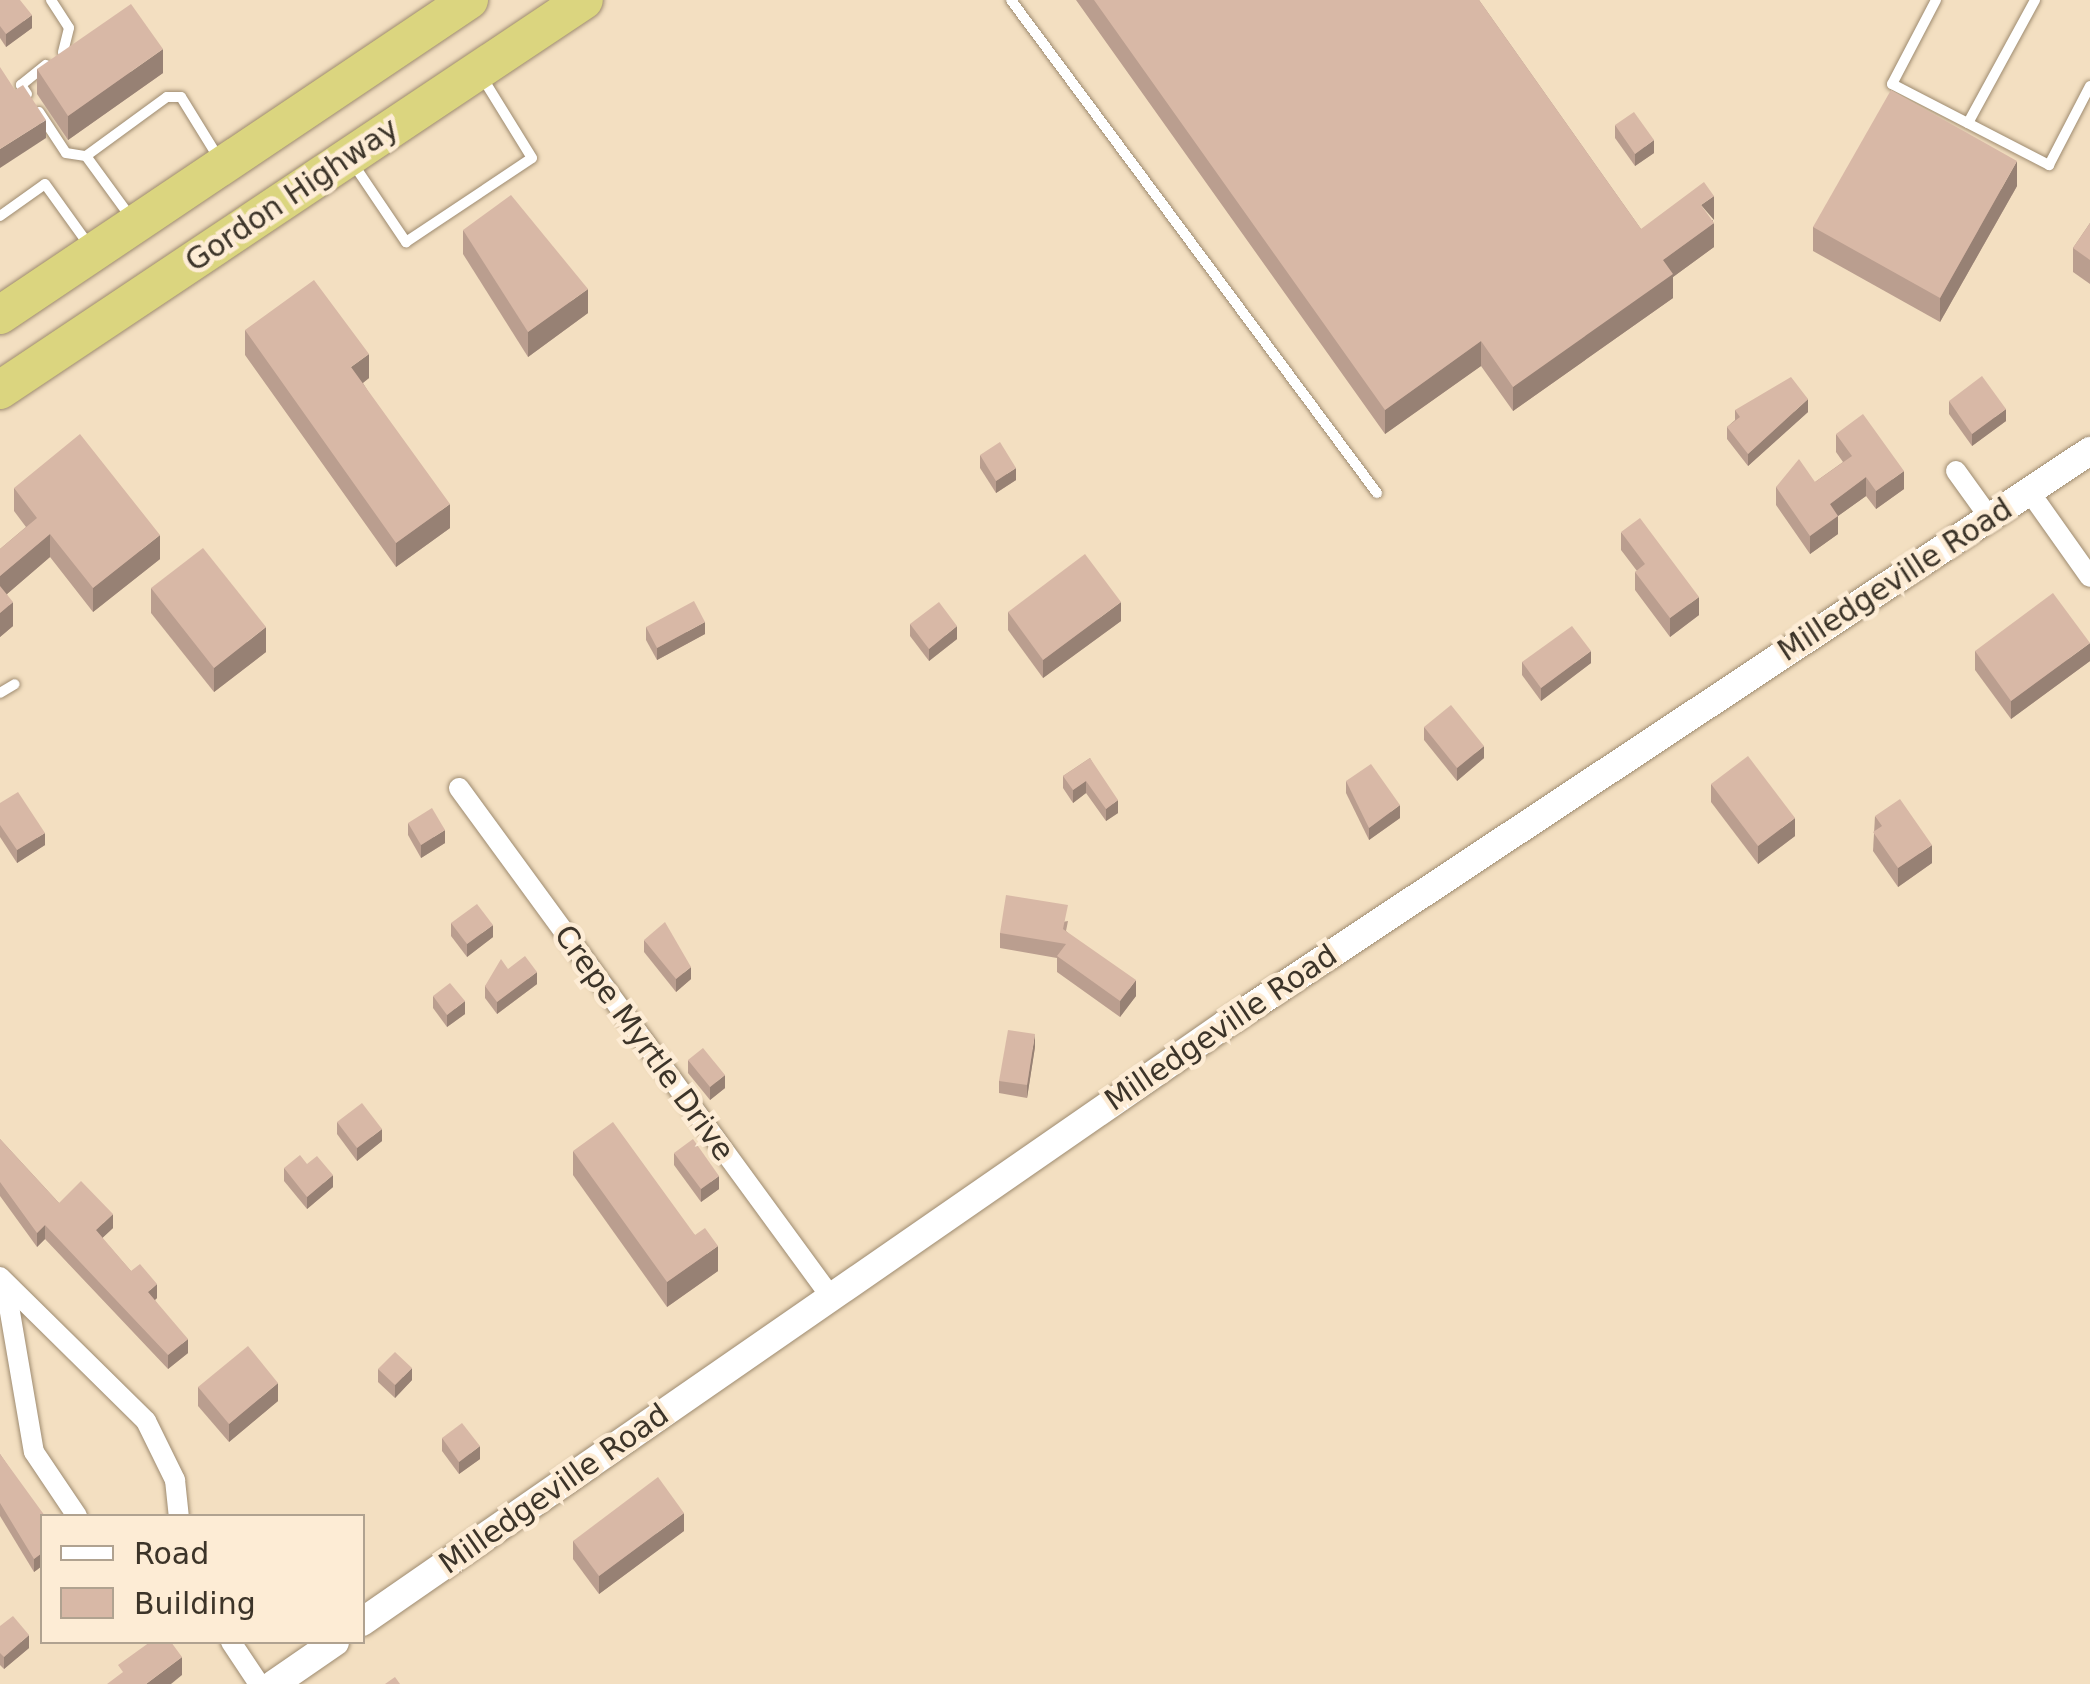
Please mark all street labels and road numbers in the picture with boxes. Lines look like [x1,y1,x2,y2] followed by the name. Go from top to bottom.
[179,110,405,280] street label: Gordon Highway
[1771,491,2019,669] street label: Milledgeville Road
[547,918,741,1168] street label: Crepe Myrtle Drive
[1098,937,1344,1119] street label: Milledgeville Road
[432,1396,676,1582] street label: Milledgeville Road

